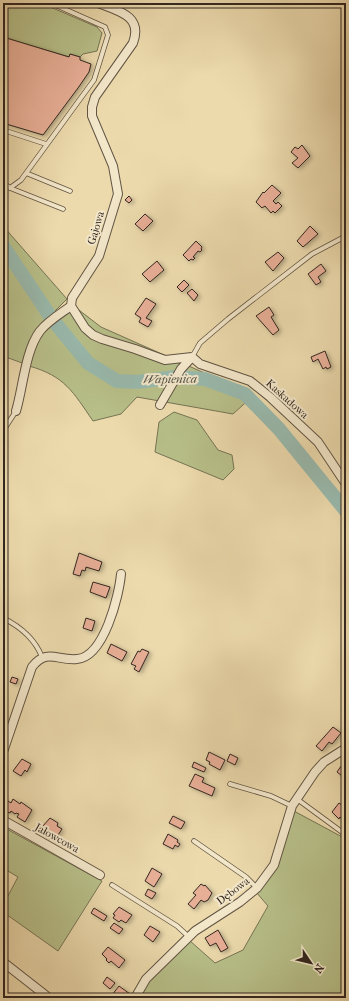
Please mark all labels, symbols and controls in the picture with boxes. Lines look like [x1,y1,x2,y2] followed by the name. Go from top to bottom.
[85,209,107,246] street label: Gajowa
[143,372,197,386] water label: Wapienica
[263,377,312,422] street label: Kaskadowa
[32,820,82,856] street label: Jałowcowa
[214,874,253,908] street label: Dębowa
[291,943,331,983] north arrow
[311,961,327,976] text: N

